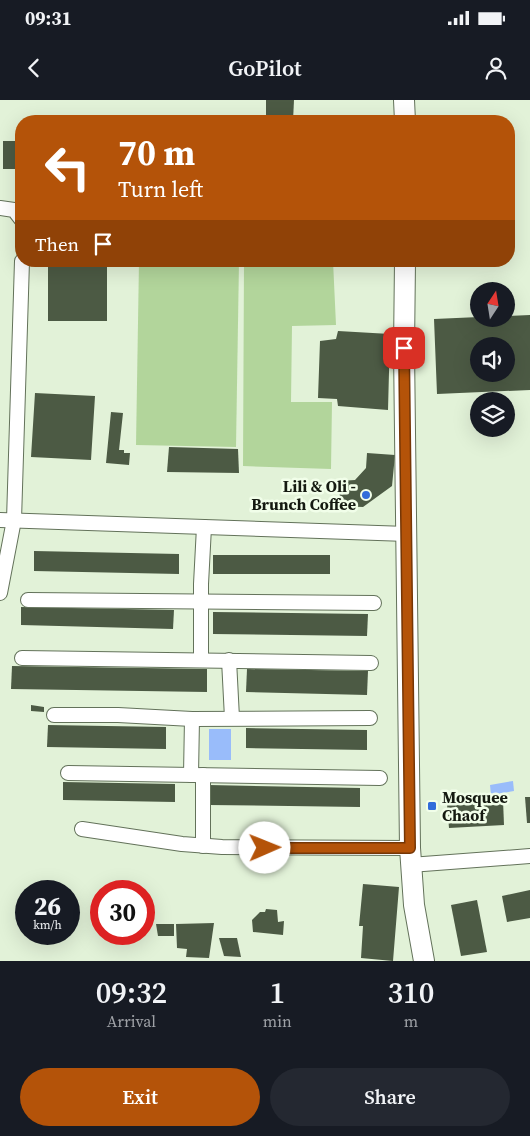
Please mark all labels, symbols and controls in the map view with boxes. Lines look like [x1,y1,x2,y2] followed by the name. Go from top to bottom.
[25,5,72,31] text: 09:31
[228,53,302,83] text: GoPilot
[20,54,48,82] icon: back
[482,54,510,82] icon: person
[118,129,195,177] text: 70 m
[35,135,100,200] icon: left
[118,174,203,204] text: Turn left
[89,230,117,258] icon: arrive
[35,231,79,257] text: Then
[470,282,515,328] north arrow
[470,282,515,437] map controls
[383,327,425,369] pin
[390,334,418,362] icon: arrive
[470,337,515,382] button: sound
[470,392,515,437] button: layers
[251,475,356,515] place label: Lili & Oli - Brunch Coffee
[360,489,372,501] marker: Lili & Oli - Brunch Coffee
[442,786,508,826] place label: Mosquee Chaof
[426,800,438,812] marker: Mosquee Chaof
[238,821,290,873] position arrow
[90,880,155,945] speed limit sign: 30
[34,889,61,923] text: 26
[33,917,62,933] text: km/h
[96,972,167,1013] text: 09:32
[269,972,285,1013] text: 1
[387,972,434,1013] text: 310
[107,1010,156,1032] text: Arrival
[263,1010,292,1032] text: min
[404,1010,418,1032] text: m
[20,1068,260,1126] button: Exit
[270,1068,510,1126] button: Share

